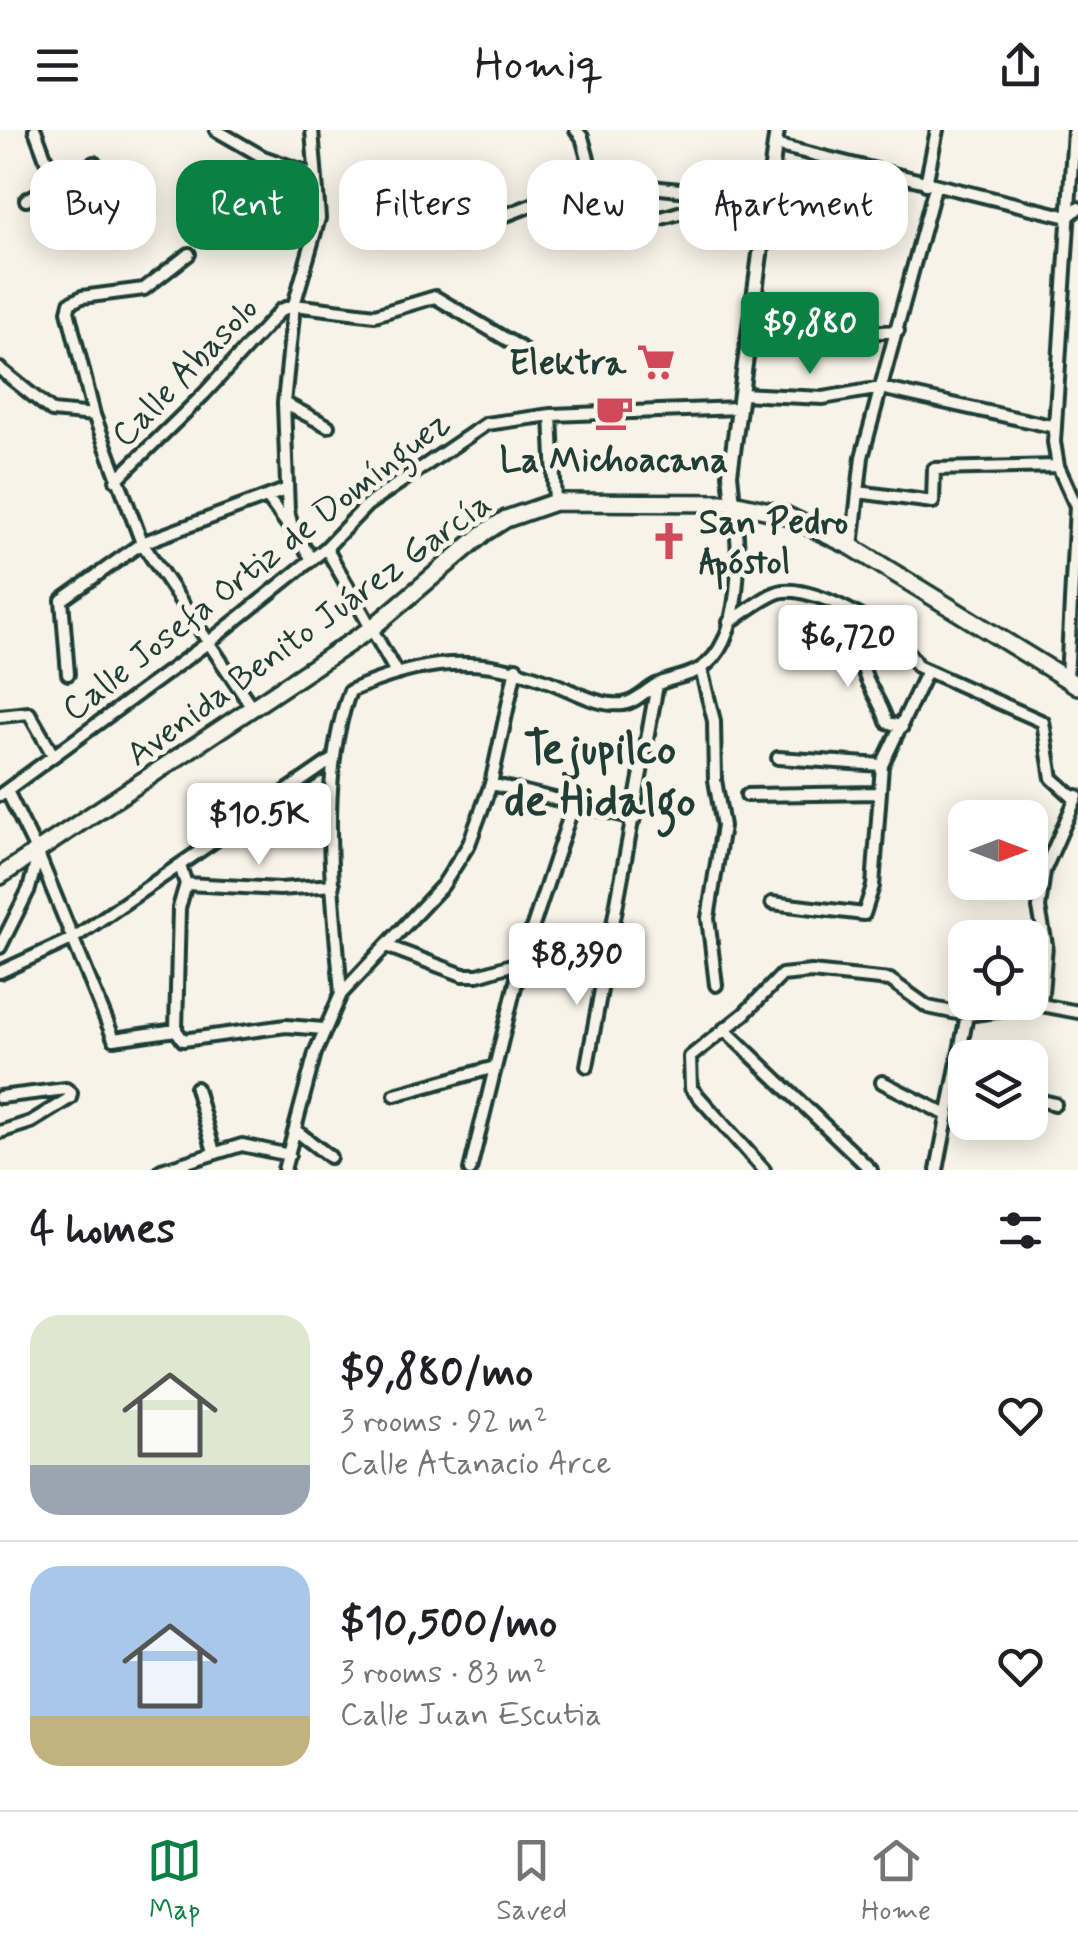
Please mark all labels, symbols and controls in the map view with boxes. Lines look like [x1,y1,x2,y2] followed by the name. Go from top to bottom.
[475,36,603,95] text: Homiq
[30,38,85,93] icon: menu
[993,38,1048,93] icon: share
[30,160,156,250] chip: Buy
[176,160,319,250] chip: Rent
[339,160,507,250] chip: Filters
[527,160,659,250] chip: New
[679,160,908,250] chip: Apartment
[102,287,269,458] street label: Calle Abasolo
[729,292,891,377] pin: $9,880
[763,303,857,345] text: $9,880
[509,341,627,387] place label: Elektra
[635,341,677,383] supermarket icon: Elektra
[593,391,635,433] cafe icon: La Michoacana
[53,401,462,736] street label: Calle Josefa Ortiz de Domínguez
[500,438,728,484] place label: La Michoacana
[117,482,501,778] street label: Avenida Benito Juárez García
[699,500,848,590] place label: San Pedro Apóstol
[648,520,690,562] church icon: San Pedro Apóstol
[767,605,929,690] pin: $6,720
[800,616,896,658] text: $6,720
[504,721,696,838] district label: Tejupilco de Hidalgo
[178,783,340,868] pin: $10.5K
[209,794,309,836] text: $10.5K
[948,800,1048,900] north arrow
[948,800,1048,1140] map controls
[948,920,1048,1020] button: locate
[496,923,658,1008] pin: $8,390
[531,934,623,976] text: $8,390
[948,1040,1048,1140] button: layers
[30,1203,176,1258] text: 4 homes
[993,1203,1048,1258] icon: filters
[340,1346,533,1401] text: $9,880/mo
[110,1355,230,1475] icon: home
[993,1388,1048,1443] icon: heart
[340,1401,548,1443] text: 3 rooms · 92 m²
[340,1443,611,1485] text: Calle Atanacio Arce
[340,1597,557,1652] text: $10,500/mo
[110,1606,230,1726] icon: home
[993,1639,1048,1694] icon: heart
[340,1652,547,1694] text: 3 rooms · 83 m²
[340,1694,602,1736] text: Calle Juan Escutia
[147,1833,202,1930] tab: Map
[496,1833,567,1930] tab: Saved
[861,1833,931,1930] tab: Home

